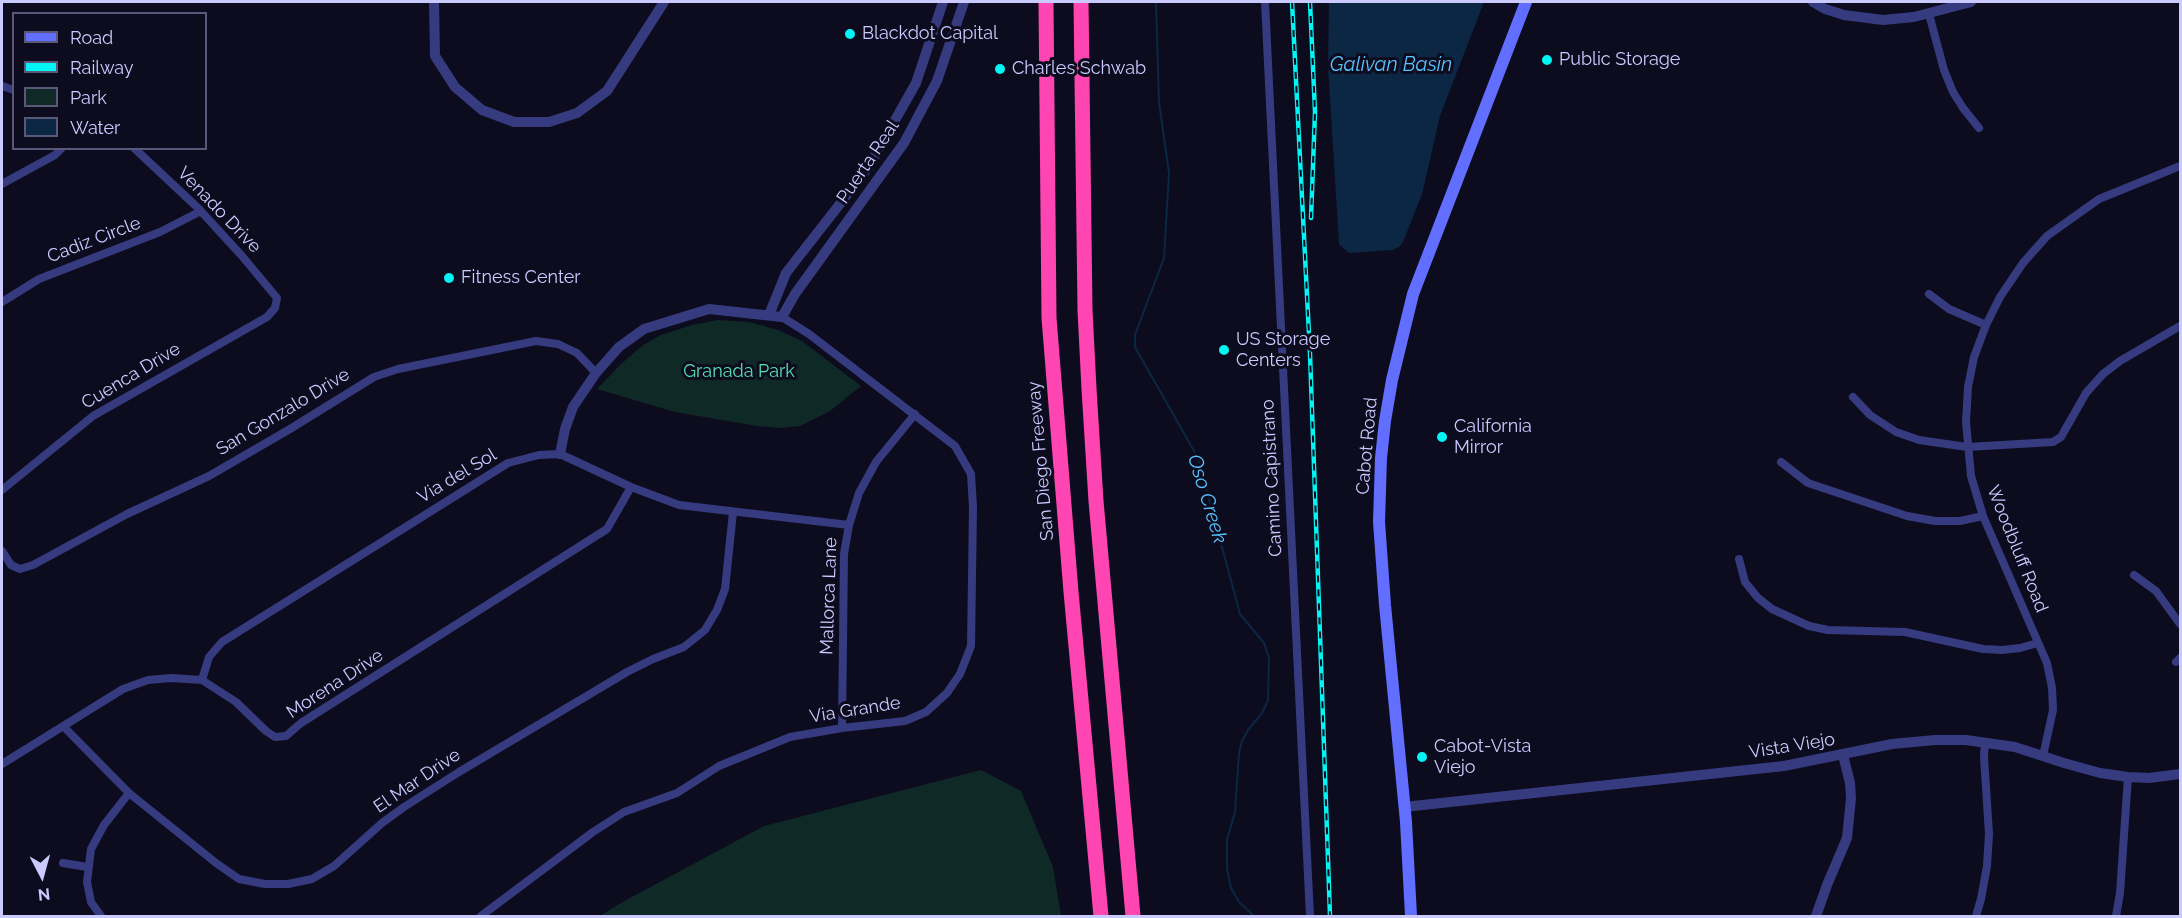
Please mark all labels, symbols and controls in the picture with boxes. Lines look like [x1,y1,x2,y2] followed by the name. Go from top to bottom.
[12,12,207,150] legend
[862,23,998,45] place label: Blackdot Capital
[70,27,113,48] text: Road
[843,27,857,41] marker: Blackdot Capital
[1559,49,1680,71] place label: Public Storage
[1330,53,1452,77] water label: Galivan Basin
[1540,53,1554,67] marker: Public Storage
[70,57,134,78] text: Railway
[1012,58,1146,80] place label: Charles Schwab
[993,62,1007,76] marker: Charles Schwab
[70,87,107,108] text: Park
[832,116,904,208] street label: Puerta Real
[70,117,120,138] text: Water
[173,162,265,258] street label: Venado Drive
[44,212,144,268] street label: Cadiz Circle
[461,267,581,289] place label: Fitness Center
[442,271,456,285] marker: Fitness Center
[1236,329,1330,372] place label: US Storage Centers
[78,338,184,414] street label: Cuenca Drive
[1217,343,1231,357] marker: US Storage Centers
[683,361,795,383] park label: Granada Park
[212,364,354,460] street label: San Gonzalo Drive
[1023,380,1059,542] street label: San Diego Freeway
[1352,396,1382,496] street label: Cabot Road
[1257,399,1287,557] street label: Camino Capistrano
[1454,416,1532,458] place label: California Mirror
[1435,430,1449,444] marker: California Mirror
[414,444,500,508] street label: Via del Sol
[1182,451,1232,547] water label: Oso Creek
[1982,482,2052,616] street label: Woodbluff Road
[816,537,842,655] street label: Mallorca Lane
[283,645,387,723] street label: Morena Drive
[808,692,902,728] street label: Via Grande
[1747,729,1837,763] street label: Vista Viejo
[1434,736,1531,778] place label: Cabot-Vista Viejo
[370,744,464,818] street label: El Mar Drive
[1415,750,1429,764] marker: Cabot-Vista Viejo
[12,846,72,906] north arrow
[37,884,51,904] text: N

